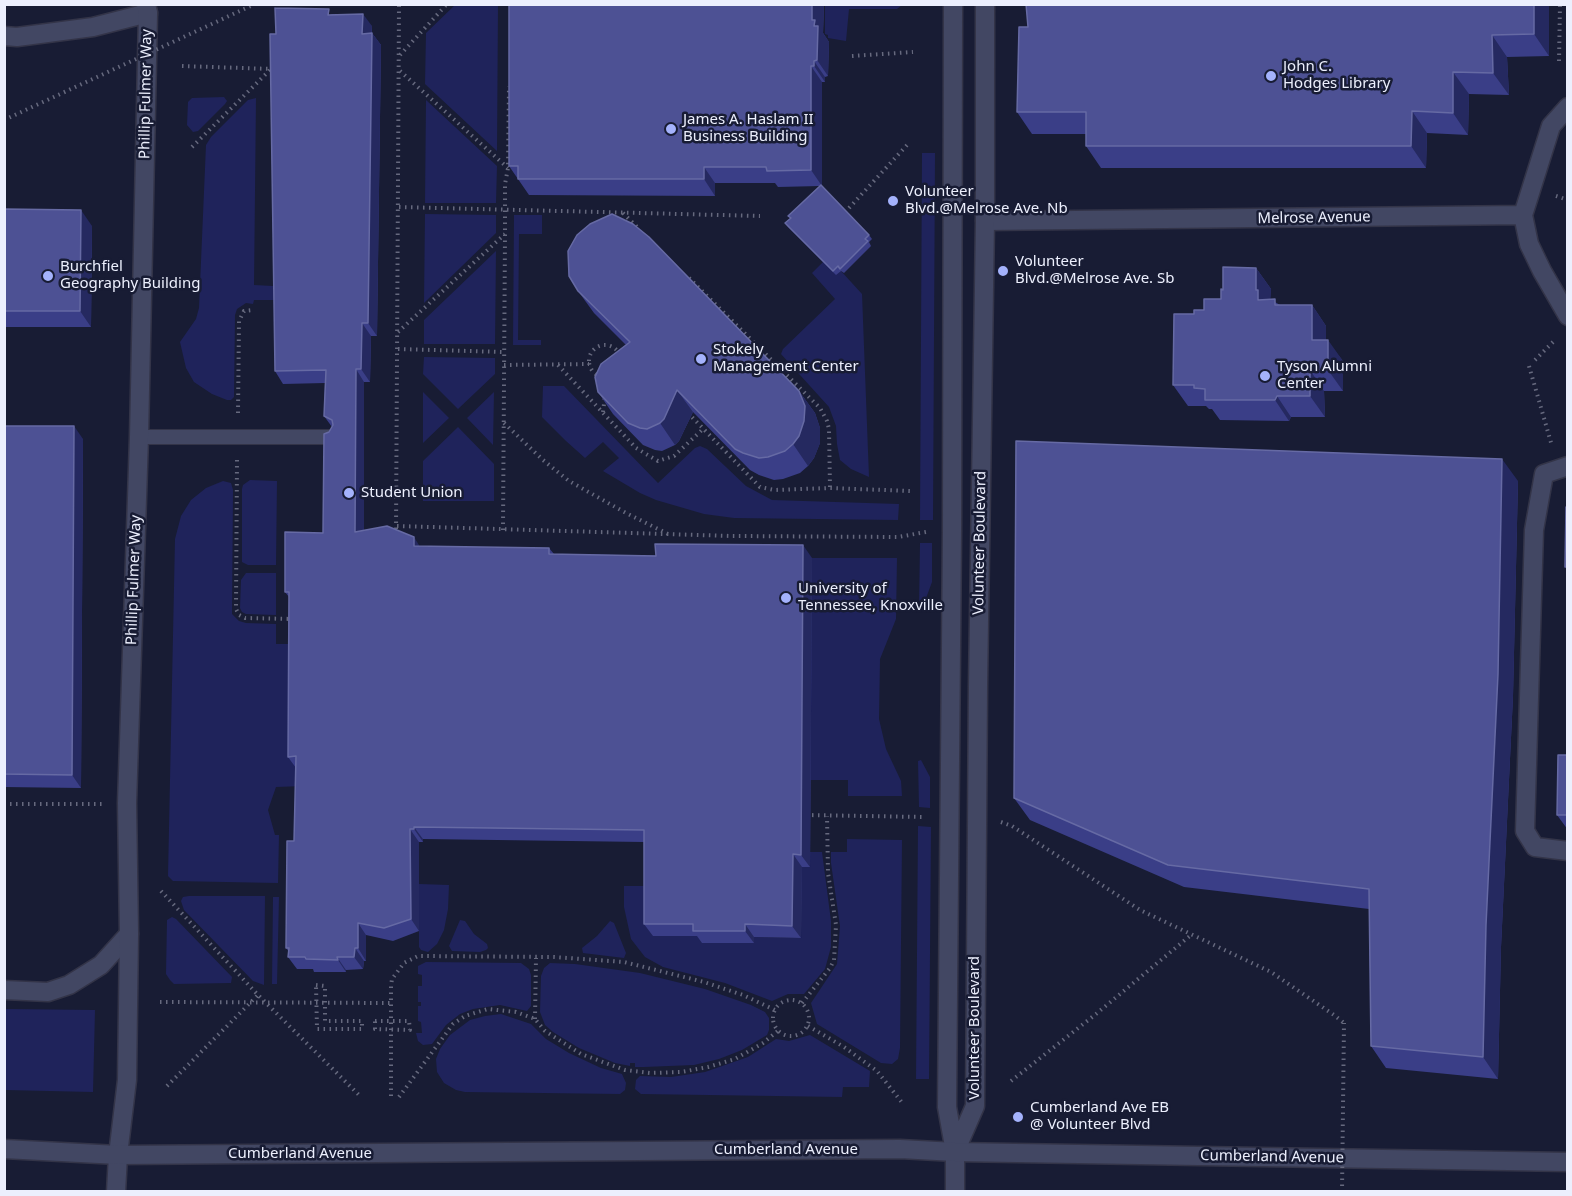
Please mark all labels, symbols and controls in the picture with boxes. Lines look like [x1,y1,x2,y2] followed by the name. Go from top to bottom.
[136,29,156,159] street label: Phillip Fulmer Way
[1283,58,1390,93] place label: John C. Hodges Library
[1264,69,1278,83] marker: John C. Hodges Library
[683,111,814,146] place label: James A. Haslam II Business Building
[664,122,678,136] marker: James A. Haslam II Business Building
[905,183,1068,218] place label: Volunteer Blvd.@Melrose Ave. Nb
[886,194,900,208] marker: Volunteer Blvd.@Melrose Ave. Nb
[1257,208,1371,228] street label: Melrose Avenue
[1015,253,1174,288] place label: Volunteer Blvd.@Melrose Ave. Sb
[60,258,200,293] place label: Burchfiel Geography Building
[996,264,1010,278] marker: Volunteer Blvd.@Melrose Ave. Sb
[41,269,55,283] marker: Burchfiel Geography Building
[713,341,859,376] place label: Stokely Management Center
[694,352,708,366] marker: Stokely Management Center
[1277,358,1372,393] place label: Tyson Alumni Center
[1258,369,1272,383] marker: Tyson Alumni Center
[970,471,990,615] street label: Volunteer Boulevard
[361,484,463,502] place label: Student Union
[342,486,356,500] marker: Student Union
[123,515,145,645] street label: Phillip Fulmer Way
[798,580,943,615] place label: University of Tennessee, Knoxville
[779,591,793,605] marker: University of Tennessee, Knoxville
[966,956,984,1100] street label: Volunteer Boulevard
[1030,1099,1169,1134] place label: Cumberland Ave EB @ Volunteer Blvd
[1011,1110,1025,1124] marker: Cumberland Ave EB @ Volunteer Blvd
[714,1141,858,1159] street label: Cumberland Avenue
[228,1145,372,1163] street label: Cumberland Avenue
[1200,1147,1344,1167] street label: Cumberland Avenue

